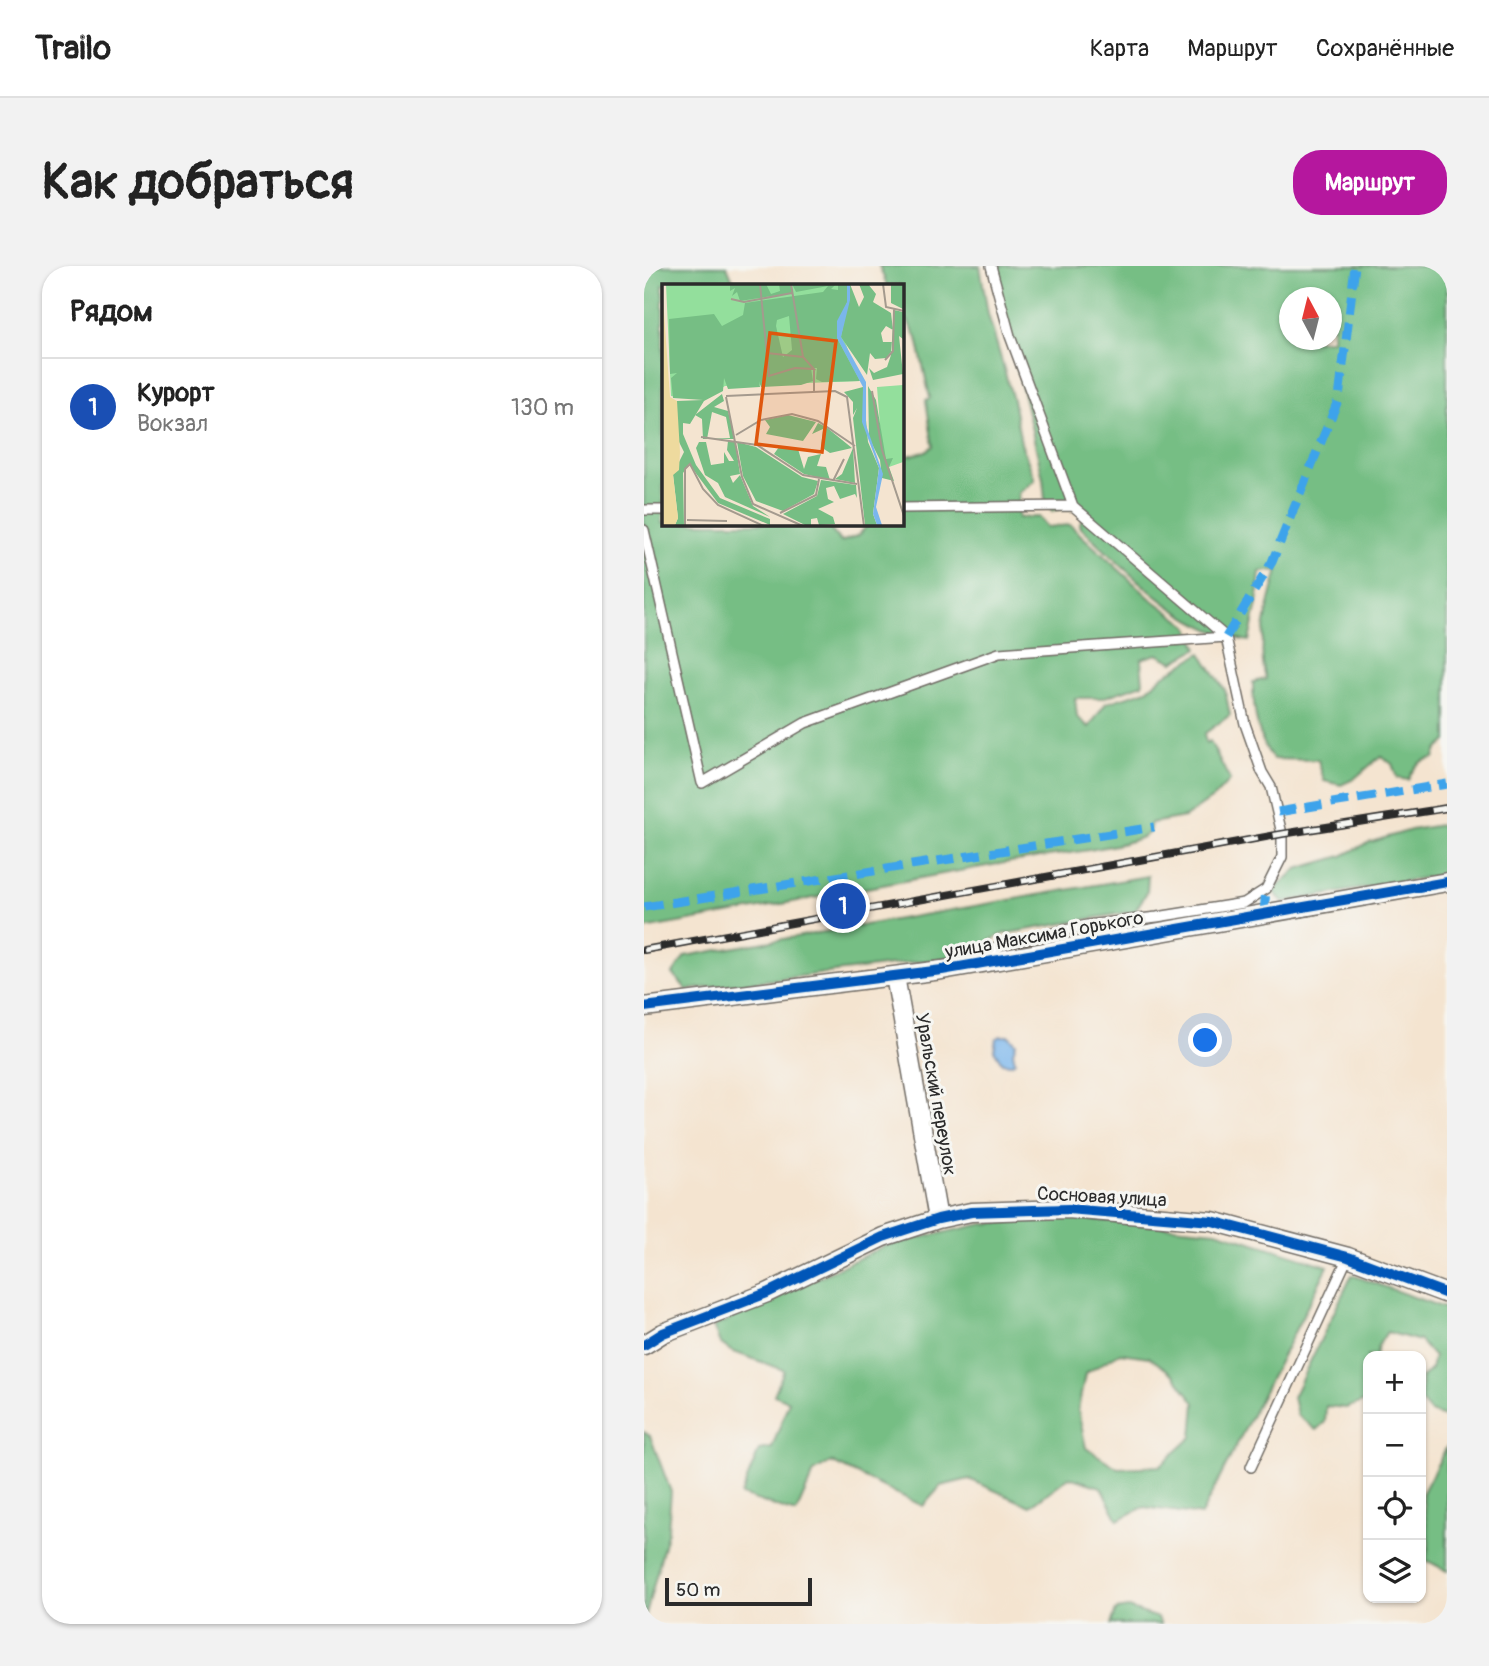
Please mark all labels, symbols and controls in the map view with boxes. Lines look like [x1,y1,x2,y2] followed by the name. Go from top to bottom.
[35,28,111,69] text: Trailo
[1090,34,1149,63] text: Карта
[1187,34,1278,63] text: Маршрут
[1316,34,1454,63] text: Сохранённые
[1293,150,1447,215] button: Маршрут
[42,152,354,213] text: Как добраться
[662,284,903,525] inset map
[1279,287,1342,350] north arrow
[70,293,153,330] text: Рядом
[137,377,215,409] text: Курорт
[89,393,98,422] text: 1
[511,393,574,422] text: 130 m
[137,409,208,438] text: Вокзал
[820,880,866,932] pin: 1
[942,906,1145,964] street label: улица Максима Горького
[910,1011,962,1177] street label: Уральский переулок
[1188,1023,1222,1057] your location
[1037,1182,1168,1212] street label: Сосновая улица
[1363,1351,1426,1603] map controls
[1363,1351,1426,1414] button: +
[1363,1414,1426,1477] button: −
[1363,1477,1426,1540] button: locate
[1363,1540,1426,1603] button: layers
[665,1575,812,1607] scale bar
[676,1578,720,1602] text: 50 m

